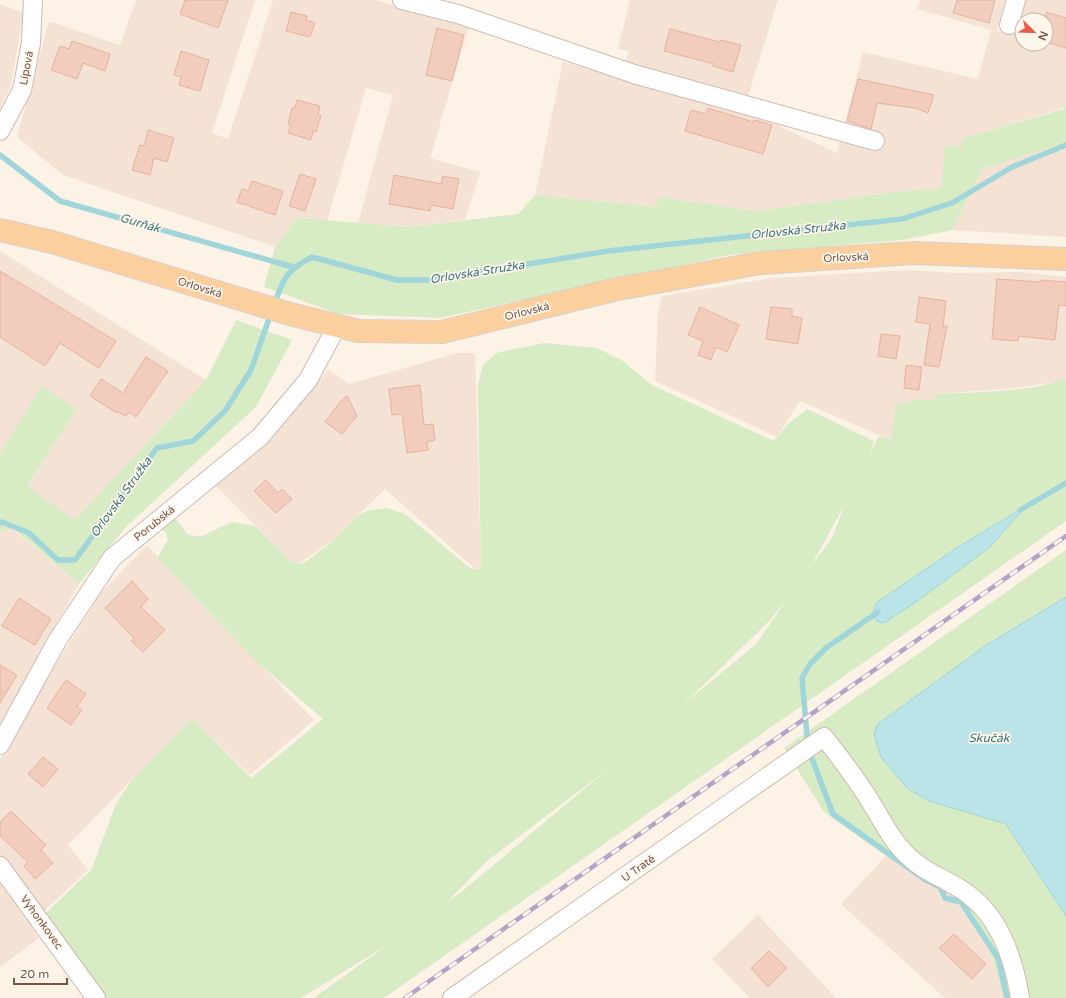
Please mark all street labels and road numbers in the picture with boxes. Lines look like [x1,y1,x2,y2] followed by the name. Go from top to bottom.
[17,50,36,86] street label: Lípová
[823,250,869,265] street label: Orlovská
[176,275,224,300] street label: Orlovská
[503,300,551,323] street label: Orlovská
[131,503,177,544] street label: Porubská
[619,852,658,885] street label: U Tratě
[18,893,66,952] street label: Vyhonkovec

